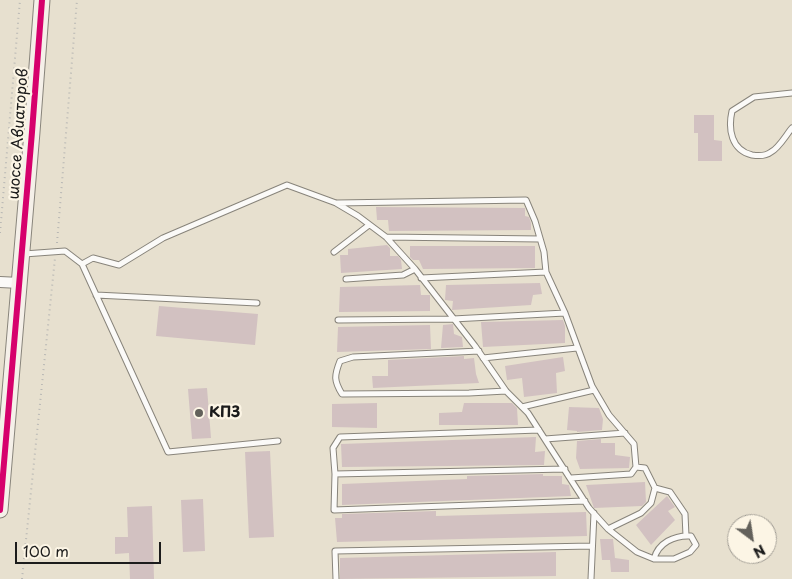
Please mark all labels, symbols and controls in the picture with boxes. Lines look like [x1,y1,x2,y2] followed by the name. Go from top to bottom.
[5,68,33,200] street label: шоссе Авиаторов
[209,404,240,422] place label: КПЗ
[193,407,205,419] marker: КПЗ
[727,514,777,564] north arrow
[18,532,164,564] scale bar
[23,539,69,562] text: 100 m
[749,540,770,563] text: N

